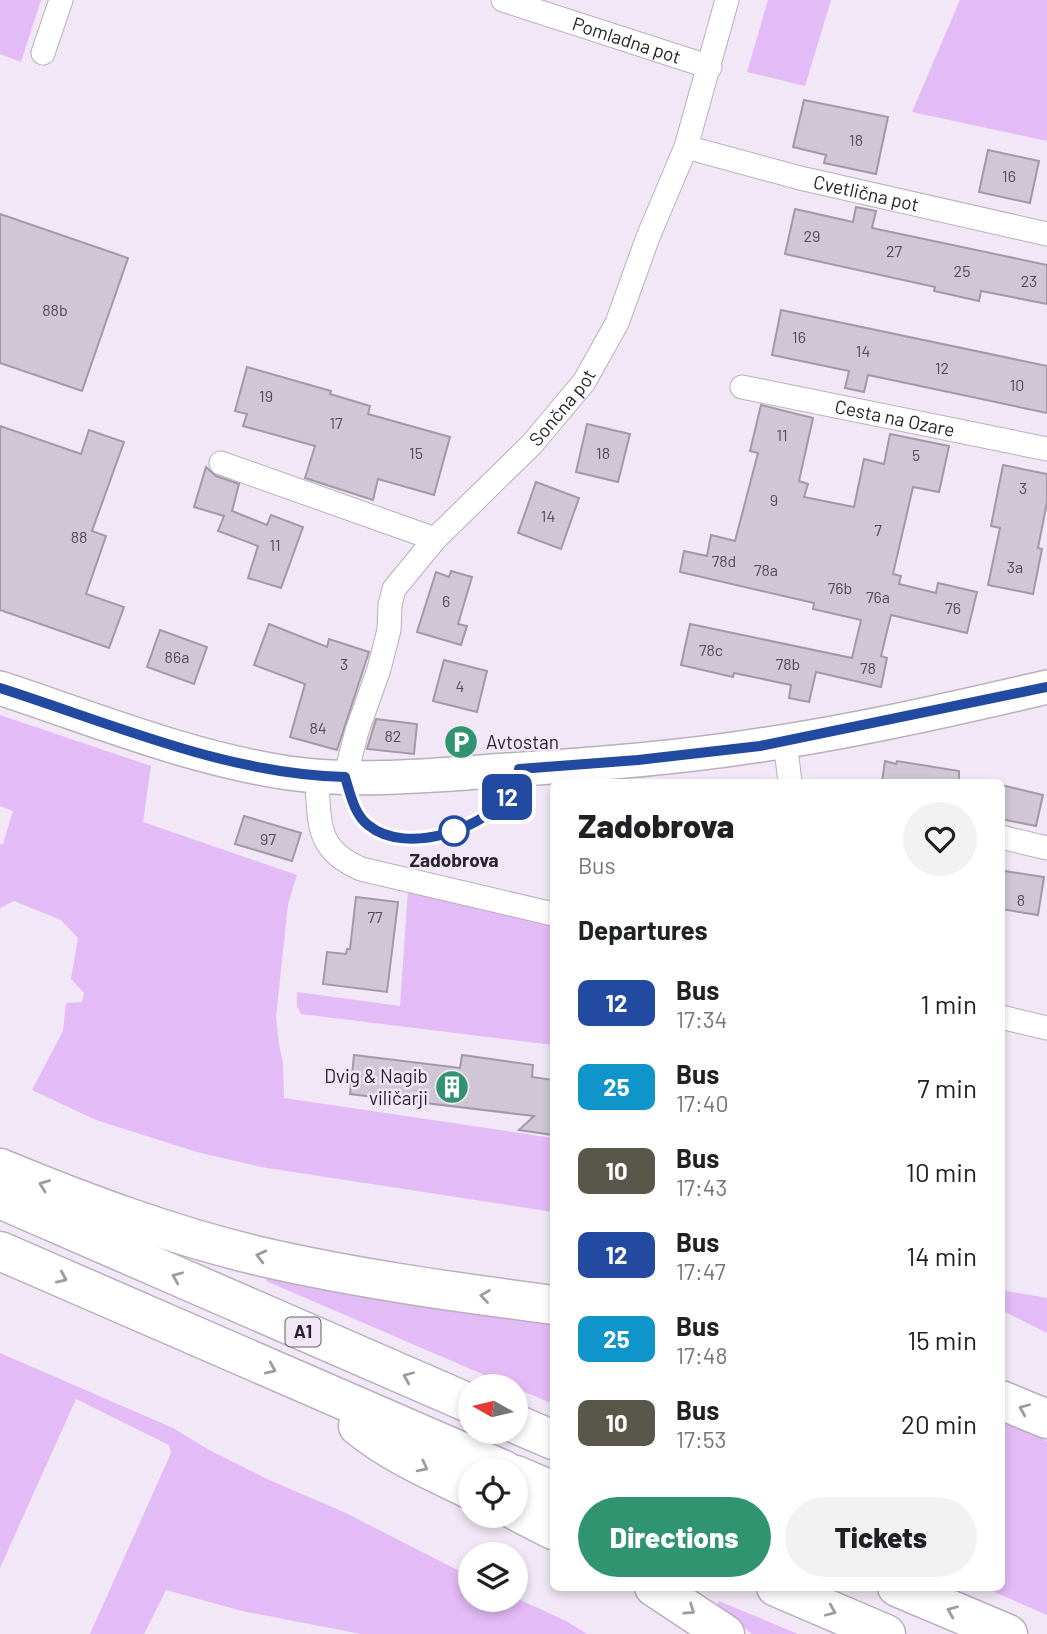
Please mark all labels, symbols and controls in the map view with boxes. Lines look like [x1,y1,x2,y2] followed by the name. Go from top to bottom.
[570,11,684,68] street label: Pomladna pot
[849,130,863,149] house number: 18
[1002,166,1016,185] house number: 16
[811,169,921,216] street label: Cvetlična pot
[804,226,820,245] house number: 29
[886,241,902,260] house number: 27
[954,261,970,280] house number: 25
[1021,271,1037,290] house number: 23
[42,300,68,319] house number: 88b
[792,327,806,346] house number: 16
[856,341,870,360] house number: 14
[935,358,949,377] house number: 12
[523,365,600,450] street label: Sončna pot
[1010,375,1024,394] house number: 10
[259,386,273,405] house number: 19
[833,394,957,441] street label: Cesta na Ozare
[329,413,343,432] house number: 17
[776,425,788,444] house number: 11
[409,443,423,462] house number: 15
[596,443,610,462] house number: 18
[912,445,920,464] house number: 5
[1019,478,1027,497] house number: 3
[770,490,778,509] house number: 9
[541,506,555,525] house number: 14
[874,520,882,539] house number: 7
[71,527,87,546] house number: 88
[269,535,281,554] house number: 11
[712,551,736,570] house number: 78d
[1007,557,1023,576] house number: 3a
[754,560,778,579] house number: 78a
[828,578,852,597] house number: 76b
[866,587,890,606] house number: 76a
[442,591,450,610] house number: 6
[945,598,961,617] house number: 76
[699,640,723,659] house number: 78c
[165,647,189,666] house number: 86a
[340,654,348,673] house number: 3
[776,654,800,673] house number: 78b
[860,658,876,677] house number: 78
[456,676,464,695] house number: 4
[309,718,327,737] house number: 84
[442,723,480,761] parking icon: Avtostan
[385,726,401,745] house number: 82
[486,730,559,753] place label: Avtostan
[476,774,538,820] line badge: 12
[496,782,518,811] text: 12
[903,802,977,876] button: heart
[578,805,734,845] text: Zadobrova
[439,816,469,846] marker: Zadobrova
[260,829,276,848] house number: 97
[409,848,499,871] place label: Zadobrova
[578,851,616,879] text: Bus
[1017,890,1025,909] house number: 8
[367,907,383,926] house number: 77
[578,914,708,945] text: Departures
[676,974,719,1005] text: Bus
[606,988,627,1017] text: 12
[921,988,977,1019] text: 1 min
[676,1005,727,1033] text: 17:34
[676,1058,719,1089] text: Bus
[324,1064,428,1109] place label: Dvig & Nagib viličarji
[433,1068,471,1106] building icon: Dvig & Nagib viličarji
[603,1072,630,1101] text: 25
[917,1072,977,1103] text: 7 min
[676,1089,728,1117] text: 17:40
[676,1142,719,1173] text: Bus
[605,1156,628,1185] text: 10
[906,1156,977,1187] text: 10 min
[676,1173,727,1201] text: 17:43
[39,1180,51,1194] one-way arrow
[676,1226,719,1257] text: Bus
[606,1240,627,1269] text: 12
[906,1240,977,1271] text: 14 min
[256,1250,268,1264] one-way arrow
[676,1257,726,1285] text: 17:47
[55,1270,68,1284] one-way arrow
[172,1271,184,1285] one-way arrow
[479,1289,491,1304] one-way arrow
[676,1310,719,1341] text: Bus
[286,1317,320,1346] road number: A1
[603,1324,630,1353] text: 25
[907,1324,977,1355] text: 15 min
[676,1341,727,1369] text: 17:48
[264,1361,276,1375] one-way arrow
[403,1372,415,1386] one-way arrow
[458,1374,528,1444] north arrow
[458,1374,528,1612] map controls
[676,1394,719,1425] text: Bus
[1019,1403,1031,1417] one-way arrow
[605,1408,628,1437] text: 10
[901,1408,977,1439] text: 20 min
[676,1425,726,1453] text: 17:53
[416,1458,428,1472] one-way arrow
[458,1458,528,1528] button: locate
[578,1497,771,1577] button: Directions
[785,1497,977,1577] button: Tickets
[458,1542,528,1612] button: layers
[682,1602,695,1614] one-way arrow
[824,1602,836,1616] one-way arrow
[947,1605,959,1619] one-way arrow

